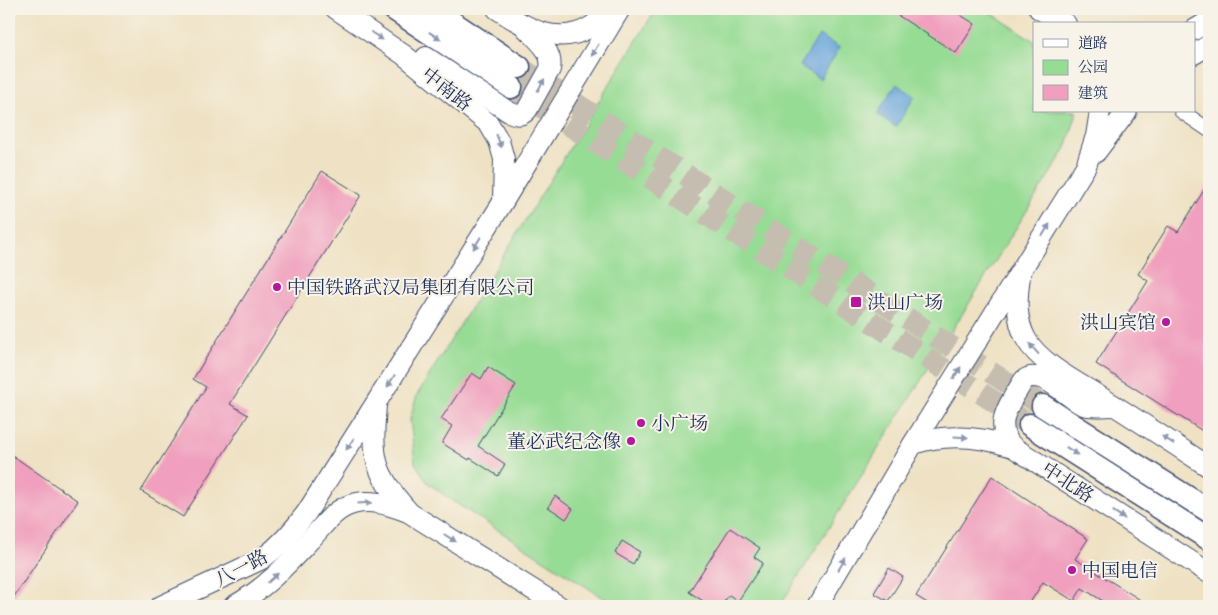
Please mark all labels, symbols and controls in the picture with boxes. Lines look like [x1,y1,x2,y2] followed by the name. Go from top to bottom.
[1033,22,1196,112] legend
[370,31,384,41] one-way arrow
[428,31,441,41] one-way arrow
[1078,33,1108,52] text: 道路
[590,44,599,57] one-way arrow
[1078,57,1108,76] text: 公园
[417,62,477,116] street label: 中南路
[537,78,546,91] one-way arrow
[1078,83,1108,102] text: 建筑
[495,134,503,148] one-way arrow
[1042,223,1051,237] one-way arrow
[473,236,482,250] one-way arrow
[287,275,534,300] place label: 中国铁路武汉局集团有限公司
[271,281,283,293] marker: 中国铁路武汉局集团有限公司
[867,290,943,315] place label: 洪山广场
[849,295,863,309] marker: 洪山广场
[1080,310,1156,335] place label: 洪山宾馆
[1160,316,1172,328] marker: 洪山宾馆
[1029,343,1040,356] one-way arrow
[953,366,962,379] one-way arrow
[386,374,395,387] one-way arrow
[651,411,708,436] place label: 小广场
[635,417,647,429] marker: 小广场
[507,429,621,454] place label: 董必武纪念像
[953,433,969,441] one-way arrow
[625,435,637,447] marker: 董必武纪念像
[1162,436,1175,445] one-way arrow
[345,438,355,451] one-way arrow
[1065,446,1078,456] one-way arrow
[1037,456,1099,508] street label: 中北路
[358,498,374,506] one-way arrow
[1113,511,1126,520] one-way arrow
[443,533,456,542] one-way arrow
[210,544,272,592] street label: 八一路
[837,558,846,571] one-way arrow
[1082,558,1158,583] place label: 中国电信
[1066,564,1078,576] marker: 中国电信
[266,572,279,583] one-way arrow

